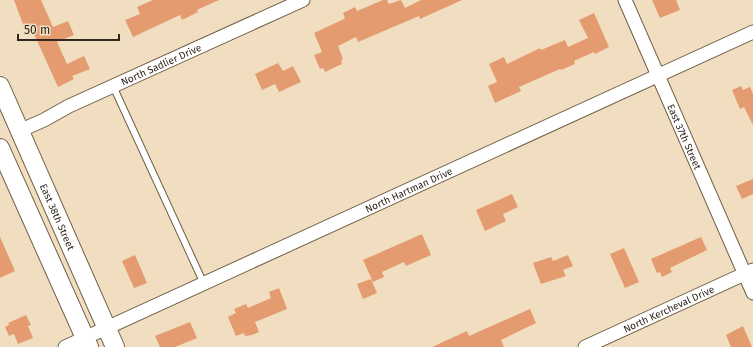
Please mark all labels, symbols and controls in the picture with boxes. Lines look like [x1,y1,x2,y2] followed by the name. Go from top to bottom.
[18,16,119,42] scale bar
[24,23,50,37] text: 50 m
[119,42,203,89] street label: North Sadlier Drive
[664,102,703,172] street label: East 37th Street
[364,165,455,216] street label: North Hartman Drive
[37,182,77,253] street label: East 38th Street
[622,284,716,336] street label: North Kercheval Drive

